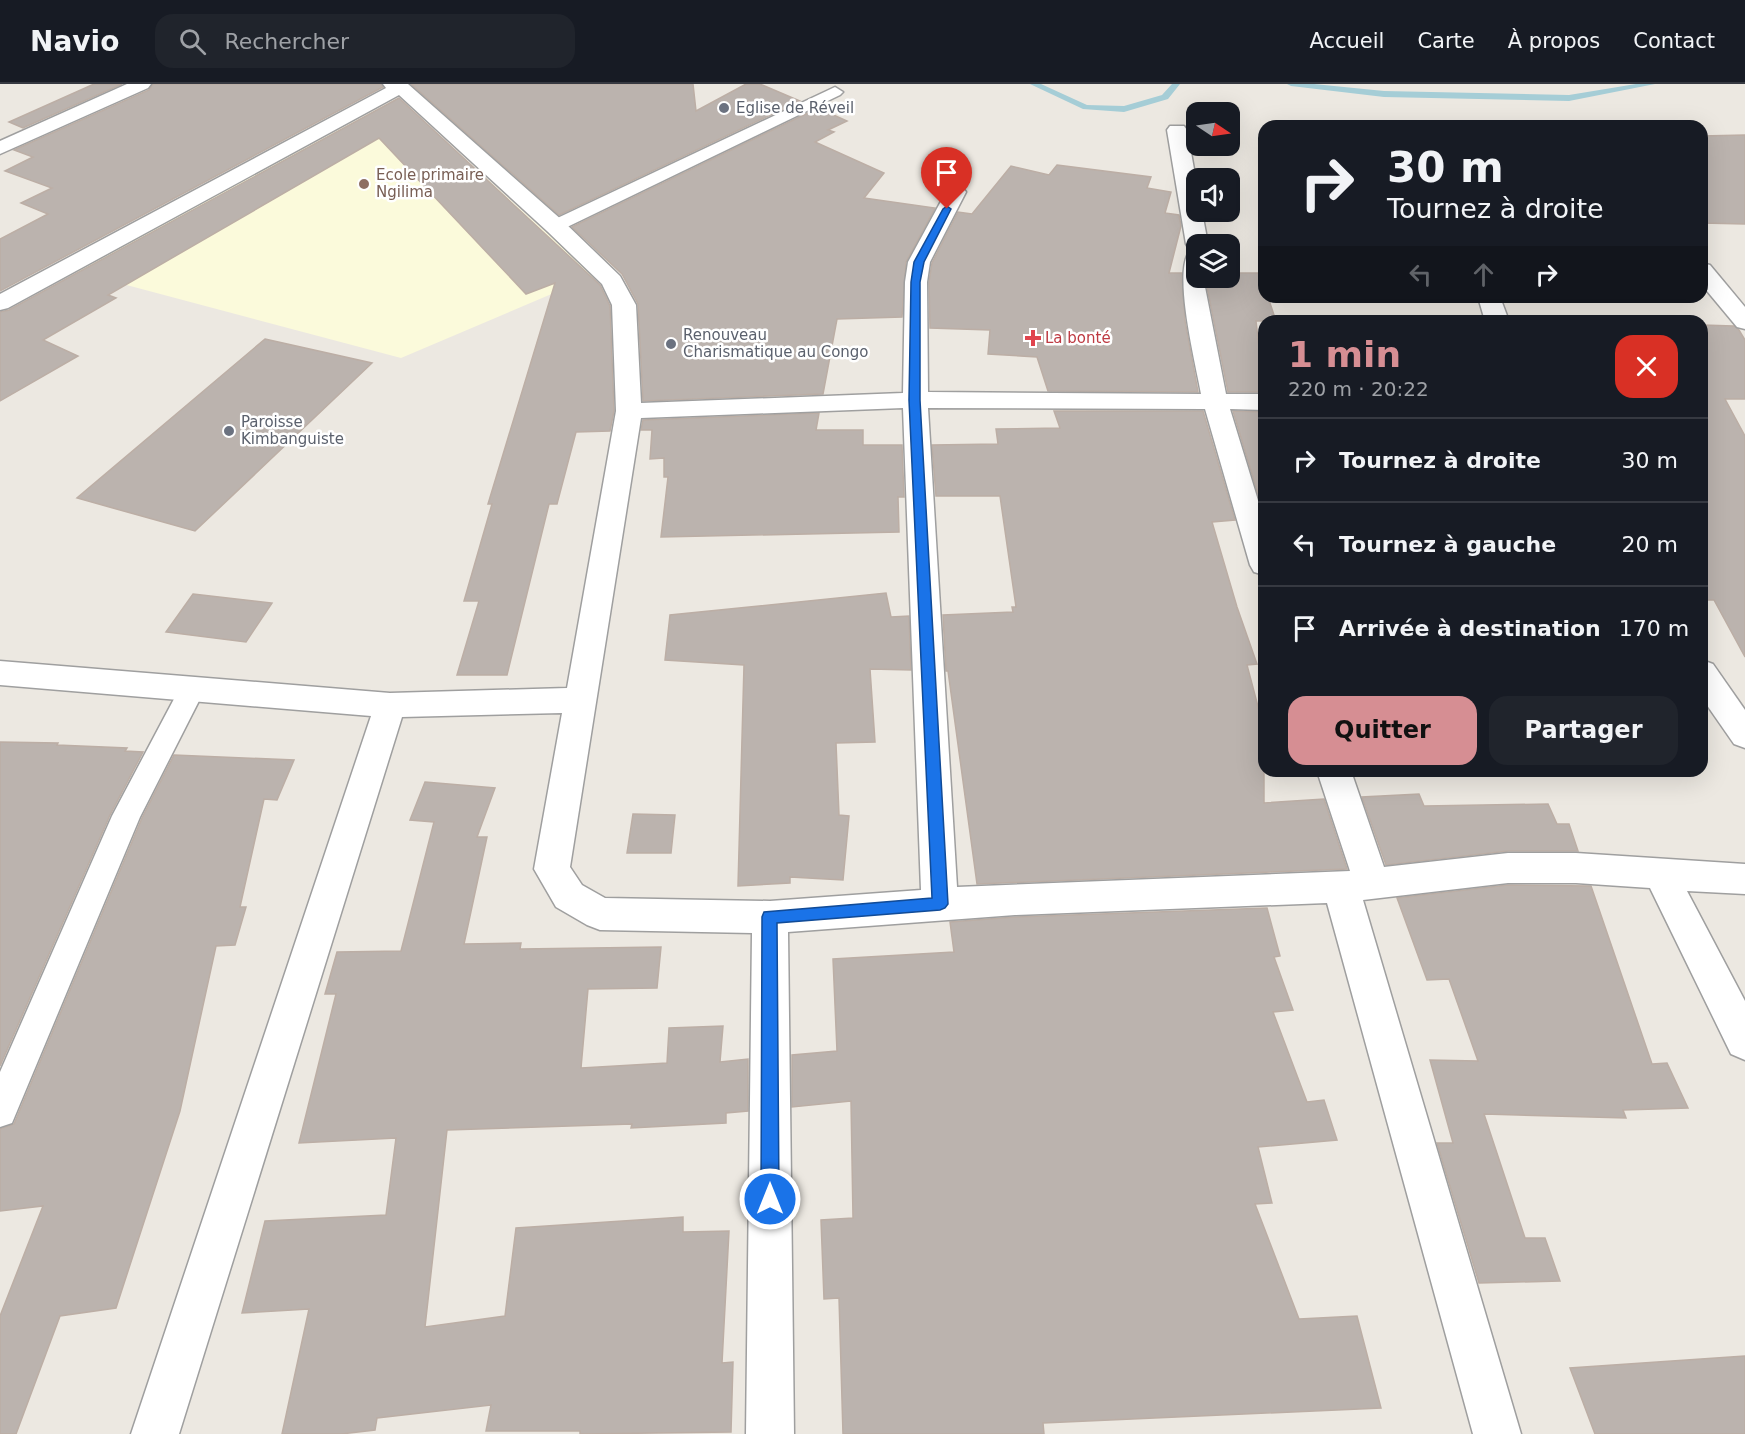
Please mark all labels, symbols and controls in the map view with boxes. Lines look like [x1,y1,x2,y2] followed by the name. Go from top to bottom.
[155,14,575,68] search box
[30,25,119,58] text: Navio
[176,25,209,58] icon: search
[224,29,349,54] text: Rechercher
[1309,29,1384,53] text: Accueil
[1417,29,1475,53] text: Carte
[1508,29,1600,53] text: À propos
[1633,29,1715,53] text: Contact
[736,99,854,117] place label: Eglise de Réveil
[717,101,731,115] marker: Eglise de Réveil
[1186,102,1240,156] north arrow
[1186,102,1240,288] map controls
[1387,143,1504,192] text: 30 m
[1288,144,1366,222] icon: right
[921,147,972,209] pin
[930,156,963,189] icon: arrive
[376,166,484,201] place label: Ecole primaire Ngilima
[1186,168,1240,222] button: sound
[357,177,371,191] marker: Ecole primaire Ngilima
[1387,193,1604,224] text: Tournez à droite
[1186,234,1240,288] button: layers
[1404,258,1437,291] icon: left
[1467,258,1500,291] icon: ahead
[1530,258,1563,291] icon: right
[683,326,869,361] place label: Renouveau Charismatique au Congo
[1045,329,1111,347] place label: La bonté
[1026,331,1040,345] marker: La bonté
[1288,334,1401,375] text: 1 min
[1615,335,1678,398] button: close
[664,337,678,351] marker: Renouveau Charismatique au Congo
[1288,377,1429,401] text: 220 m · 20:22
[241,413,344,448] place label: Paroisse Kimbanguiste
[222,424,236,438] marker: Paroisse Kimbanguiste
[1288,444,1321,477] icon: right
[1339,448,1541,473] text: Tournez à droite
[1622,448,1678,473] text: 30 m
[1288,528,1321,561] icon: left
[1339,532,1556,557] text: Tournez à gauche
[1622,532,1678,557] text: 20 m
[1288,612,1321,645] icon: arrive
[1339,616,1601,641] text: Arrivée à destination
[1619,616,1689,641] text: 170 m
[1288,696,1477,765] button: Quitter
[1489,696,1678,765] button: Partager
[738,1167,802,1231] position arrow

